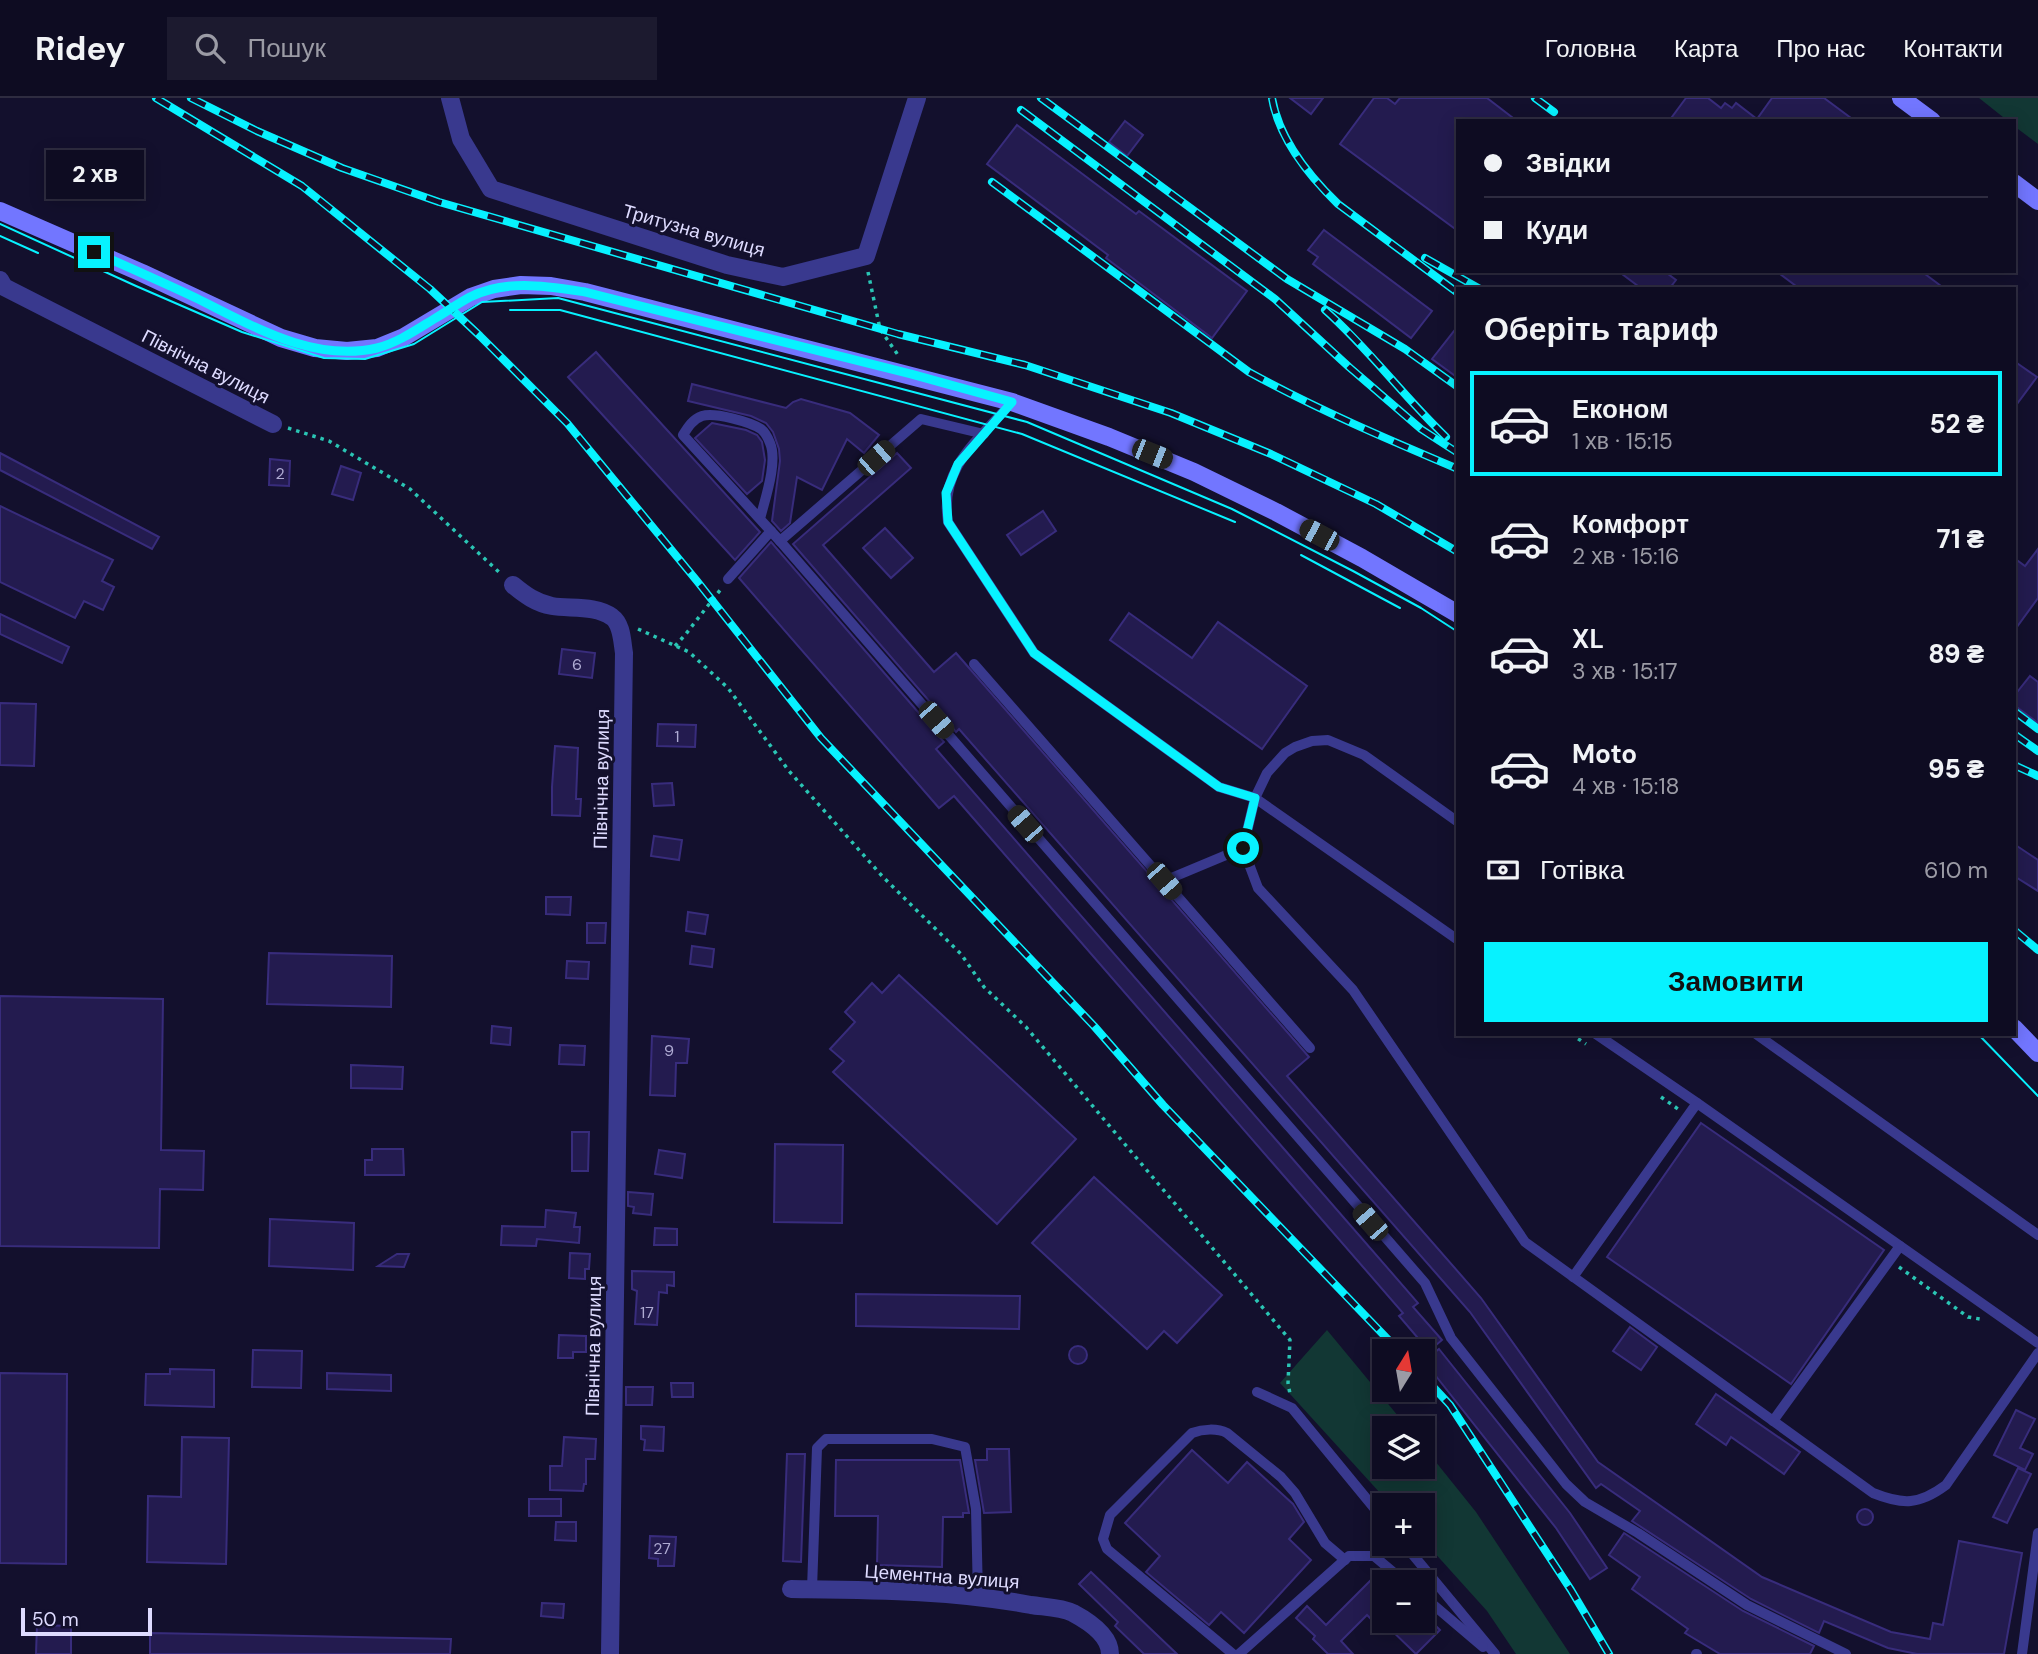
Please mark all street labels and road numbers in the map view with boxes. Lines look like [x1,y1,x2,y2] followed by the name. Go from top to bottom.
[620,198,768,263] street label: Тритузна вулиця
[138,323,274,409] street label: Північна вулиця
[588,709,615,849] street label: Північна вулиця
[580,1276,607,1416] street label: Північна вулиця
[864,1559,1020,1594] street label: Цементна вулиця

